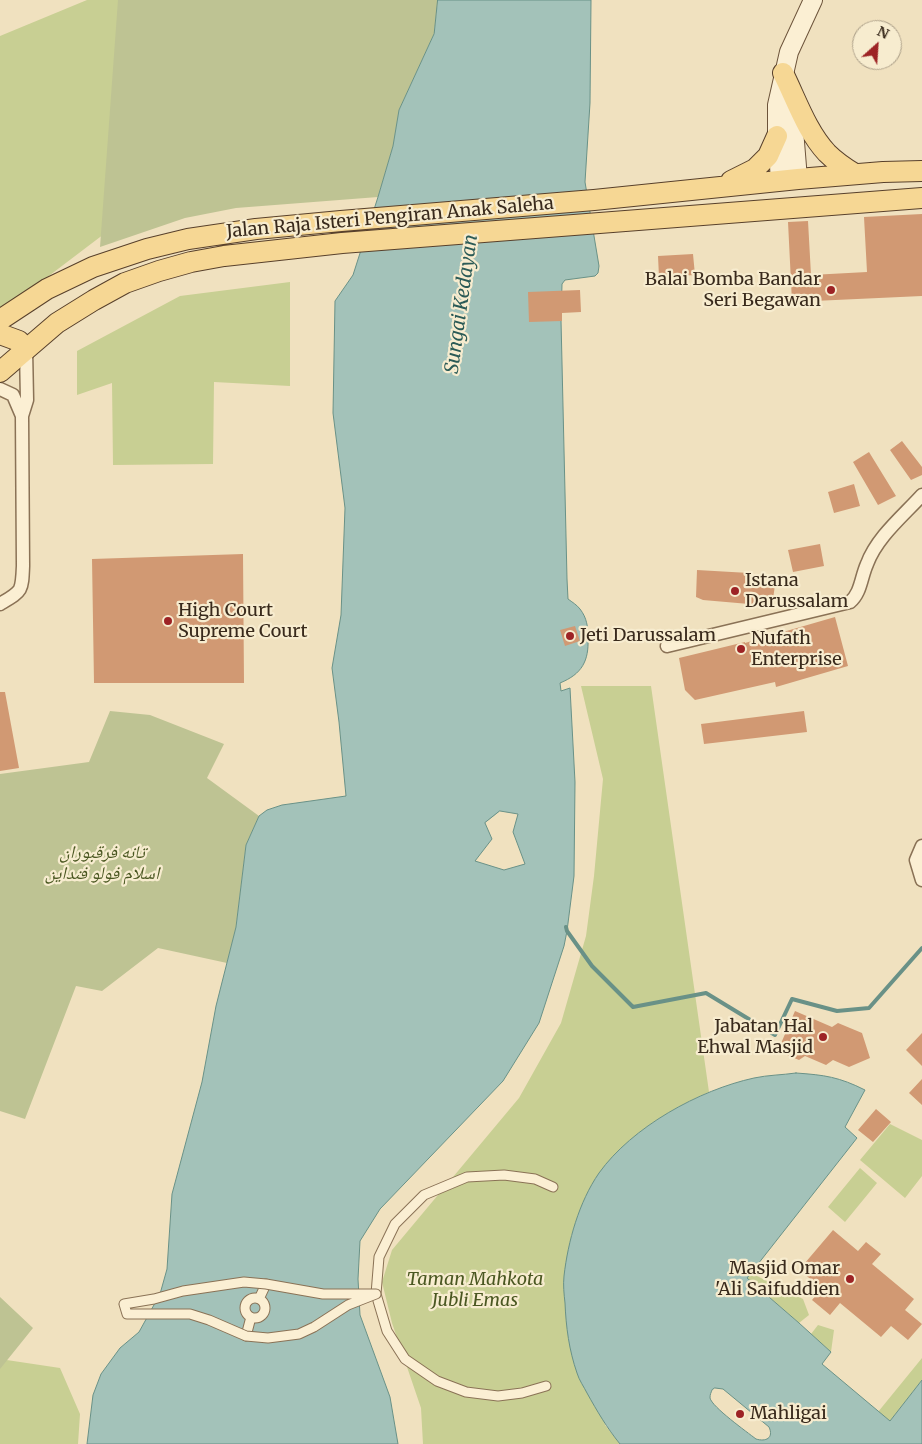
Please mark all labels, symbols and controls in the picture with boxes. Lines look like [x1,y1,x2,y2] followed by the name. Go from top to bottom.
[852,20,902,70] north arrow
[874,22,892,43] text: N
[225,193,555,243] street label: Jalan Raja Isteri Pengiran Anak Saleha
[441,233,483,375] water label: Sungai Kedayan
[645,269,821,312] place label: Balai Bomba Bandar Seri Begawan
[825,284,837,296] marker: Balai Bomba Bandar Seri Begawan
[745,570,848,612] place label: Istana Darussalam
[729,585,741,597] marker: Istana Darussalam
[178,600,307,642] place label: High Court Supreme Court
[162,615,174,627] marker: High Court Supreme Court
[580,625,716,647] place label: Jeti Darussalam
[751,628,842,670] place label: Nufath Enterprise
[564,630,576,642] marker: Jeti Darussalam
[735,643,747,655] marker: Nufath Enterprise
[45,842,159,884] park label: تانه فرقبوران اسلام فولو فنداين
[697,1016,813,1058] place label: Jabatan Hal Ehwal Masjid
[817,1031,829,1043] marker: Jabatan Hal Ehwal Masjid
[715,1258,840,1300] place label: Masjid Omar 'Ali Saifuddien
[407,1269,543,1312] park label: Taman Mahkota Jubli Emas
[844,1273,856,1285] marker: Masjid Omar 'Ali Saifuddien
[750,1403,827,1425] place label: Mahligai
[734,1408,746,1420] marker: Mahligai

